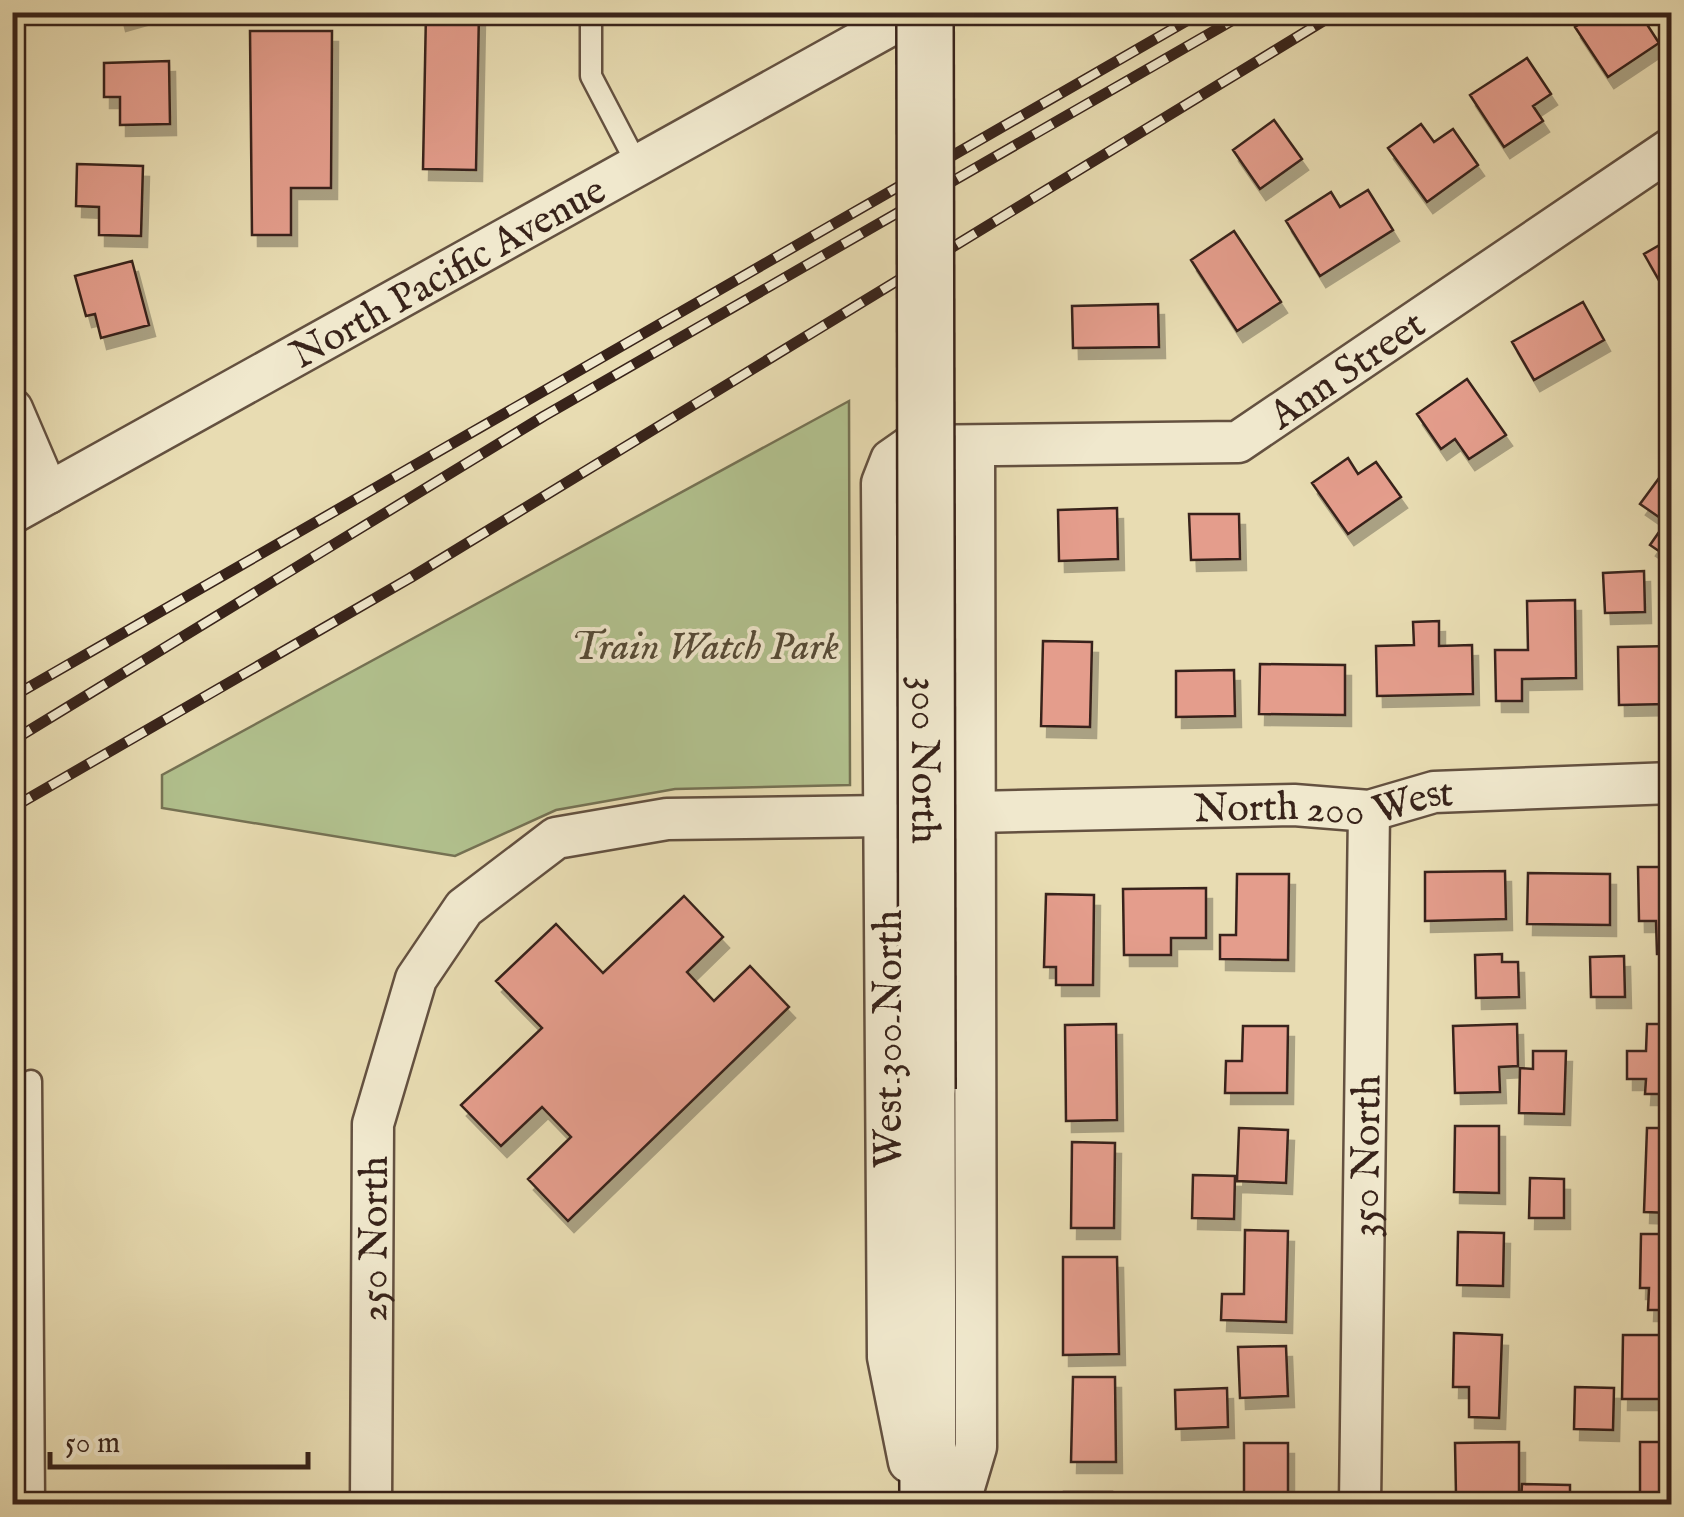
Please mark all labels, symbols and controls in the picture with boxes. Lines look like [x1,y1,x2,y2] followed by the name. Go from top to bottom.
[282,166,616,382] street label: North Pacific Avenue
[1260,301,1436,443] street label: Ann Street
[571,623,839,674] park label: Train Watch Park
[897,676,949,844] street label: 300 North
[1193,769,1454,840] street label: North 200 West
[865,910,916,1168] street label: West 300 North
[1341,1075,1395,1238] street label: 350 North
[350,1156,402,1322] street label: 250 North
[50,1407,308,1469] scale bar
[65,1425,120,1463] text: 50 m

